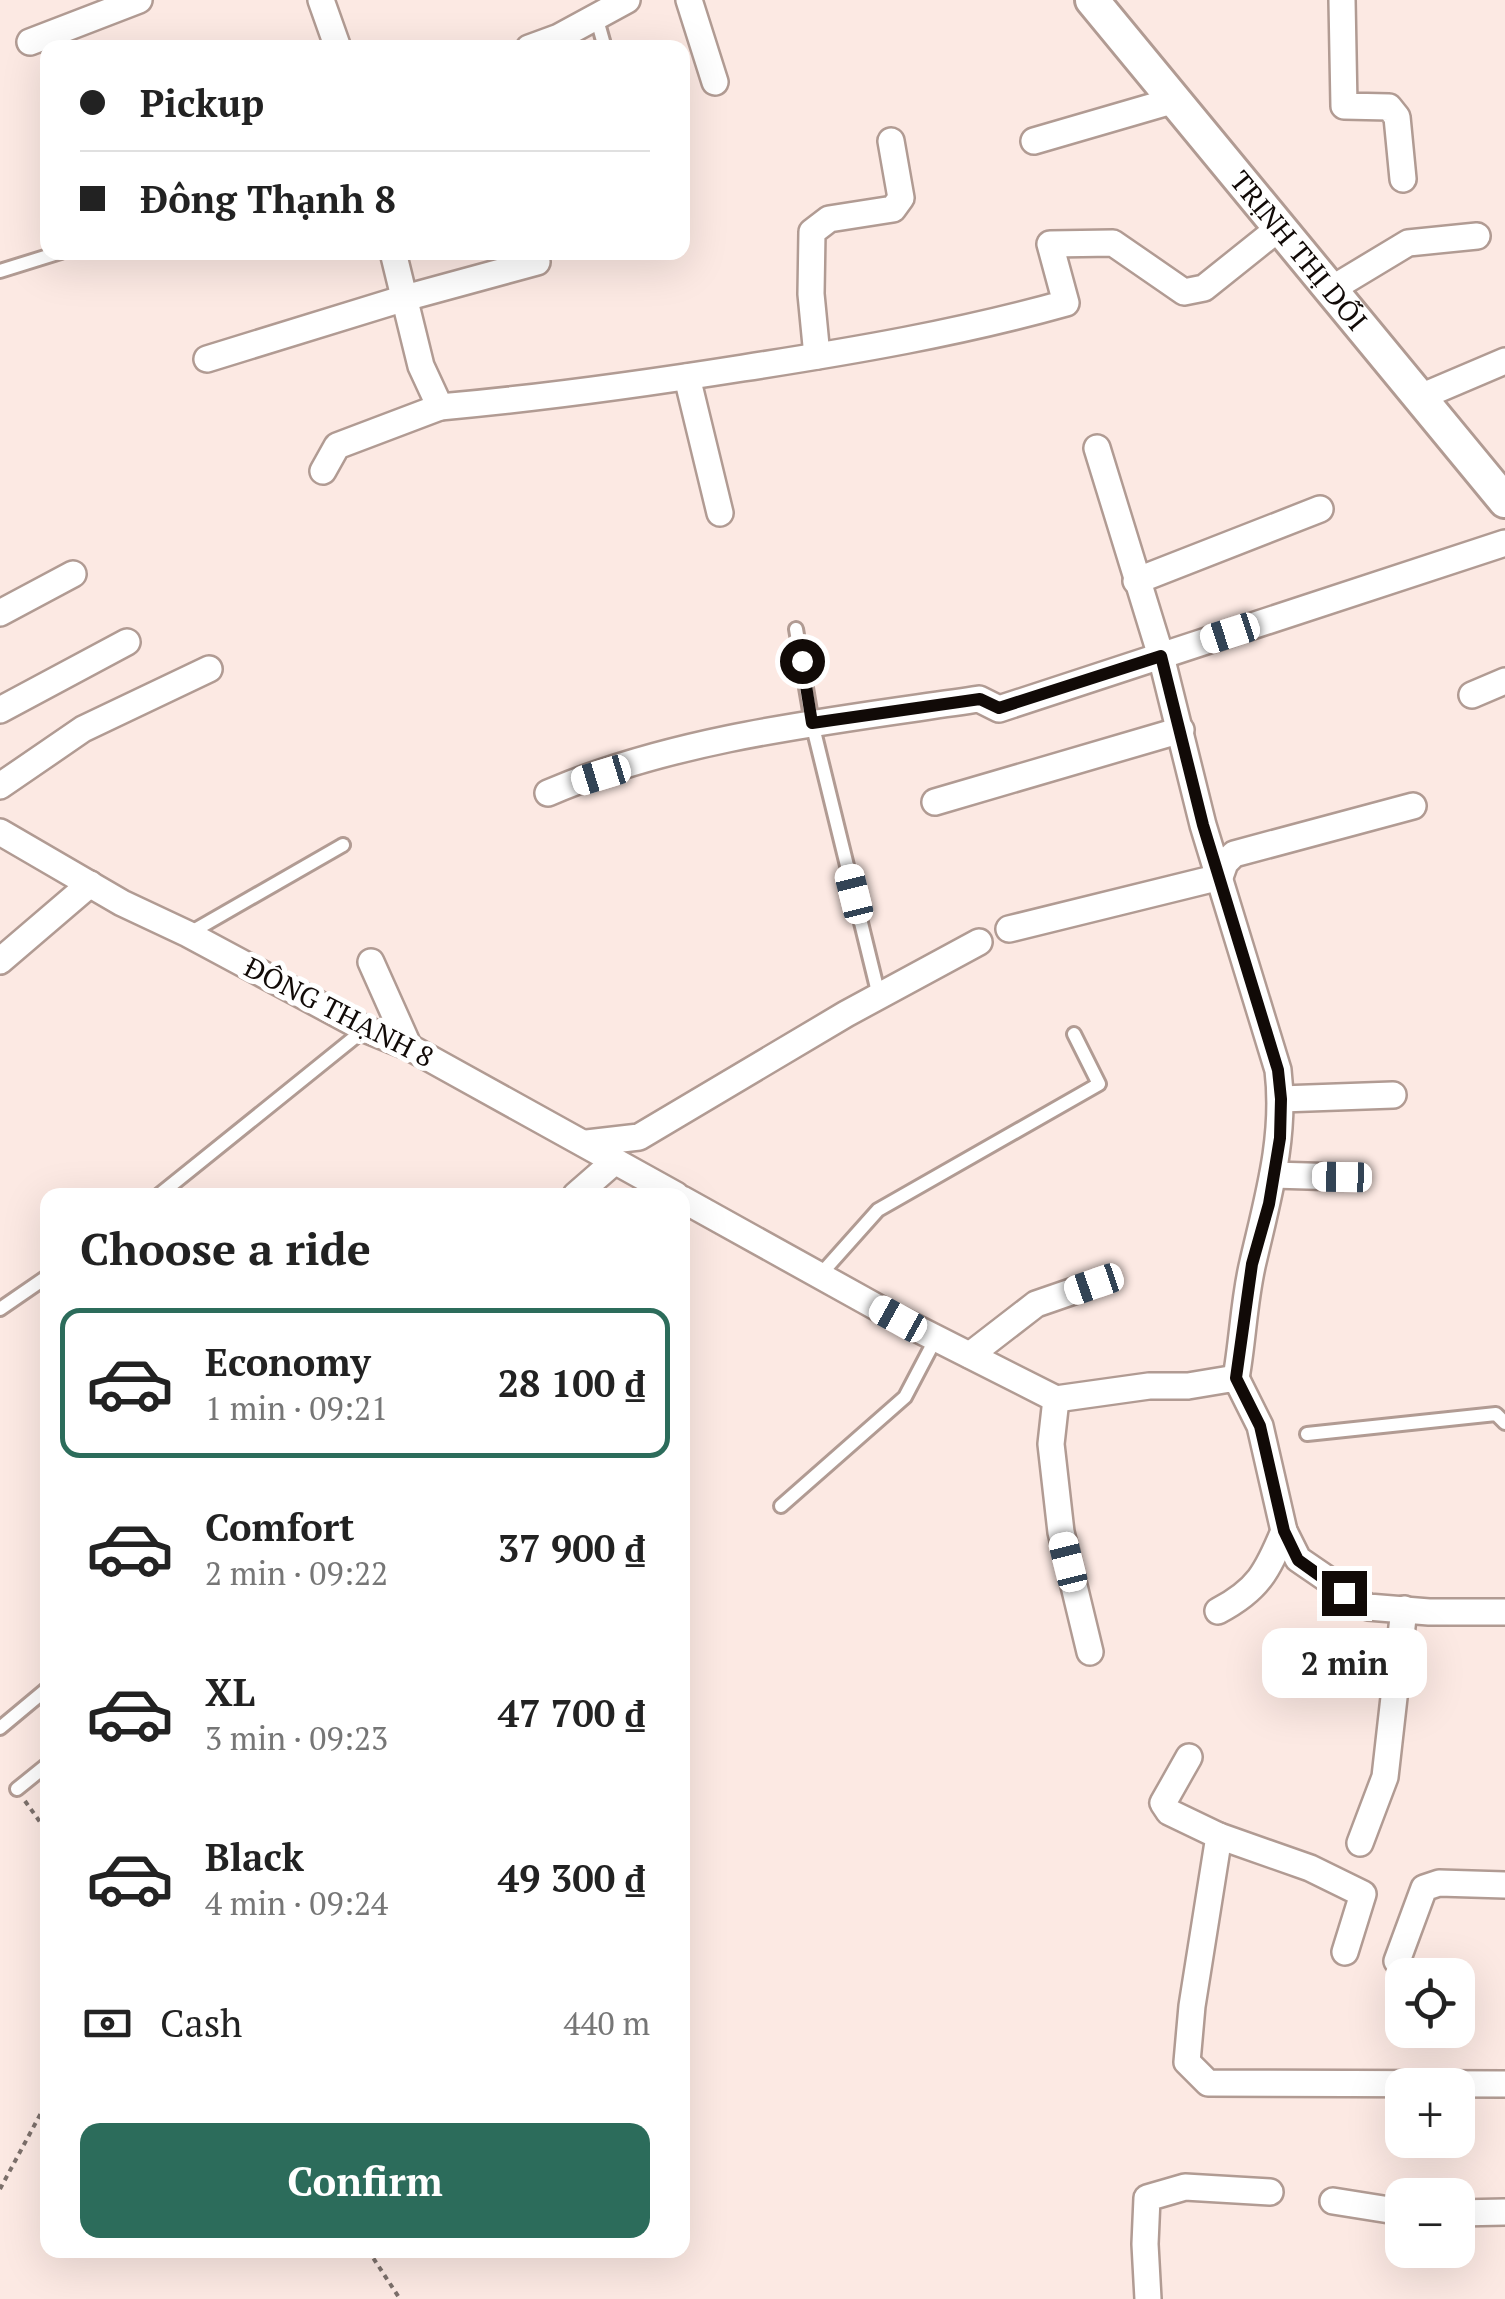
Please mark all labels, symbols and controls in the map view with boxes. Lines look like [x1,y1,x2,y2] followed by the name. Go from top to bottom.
[140,78,264,128] text: Pickup
[1222,163,1376,338] street label: TRỊNH THỊ DỐI
[140,174,396,224] text: Đông Thạnh 8
[1197,609,1263,657] car
[780,639,825,684] route start
[568,752,634,798] car
[832,861,876,927] car
[238,948,440,1075] street label: ĐÔNG THẠNH 8
[1312,1161,1372,1193] car
[80,1218,371,1278] text: Choose a ride
[1061,1260,1127,1308] car
[864,1291,932,1347] car
[205,1337,371,1387] text: Economy
[85,1338,175,1428] icon: car
[498,1358,645,1408] text: 28 100 ₫
[205,1387,388,1429] text: 1 min · 09:21
[205,1502,354,1552] text: Comfort
[85,1503,175,1593] icon: car
[498,1523,645,1573] text: 37 900 ₫
[1046,1529,1090,1595] car
[205,1552,388,1594] text: 2 min · 09:22
[1322,1571,1367,1616] route end
[1262,1628,1426,1698] callout: 2 min
[1301,1642,1388,1684] text: 2 min
[205,1667,255,1717] text: XL
[85,1668,175,1758] icon: car
[498,1688,645,1738] text: 47 700 ₫
[205,1717,388,1759] text: 3 min · 09:23
[205,1832,304,1882] text: Black
[85,1833,175,1923] icon: car
[498,1853,645,1903] text: 49 300 ₫
[205,1882,388,1924] text: 4 min · 09:24
[1385,1958,1475,2268] map controls
[1385,1958,1475,2048] button: locate
[80,1996,135,2051] icon: cash
[160,1998,242,2048] text: Cash
[563,2002,650,2044] text: 440 m
[1385,2068,1475,2158] button: +
[80,2123,650,2238] button: Confirm
[1385,2178,1475,2268] button: −

